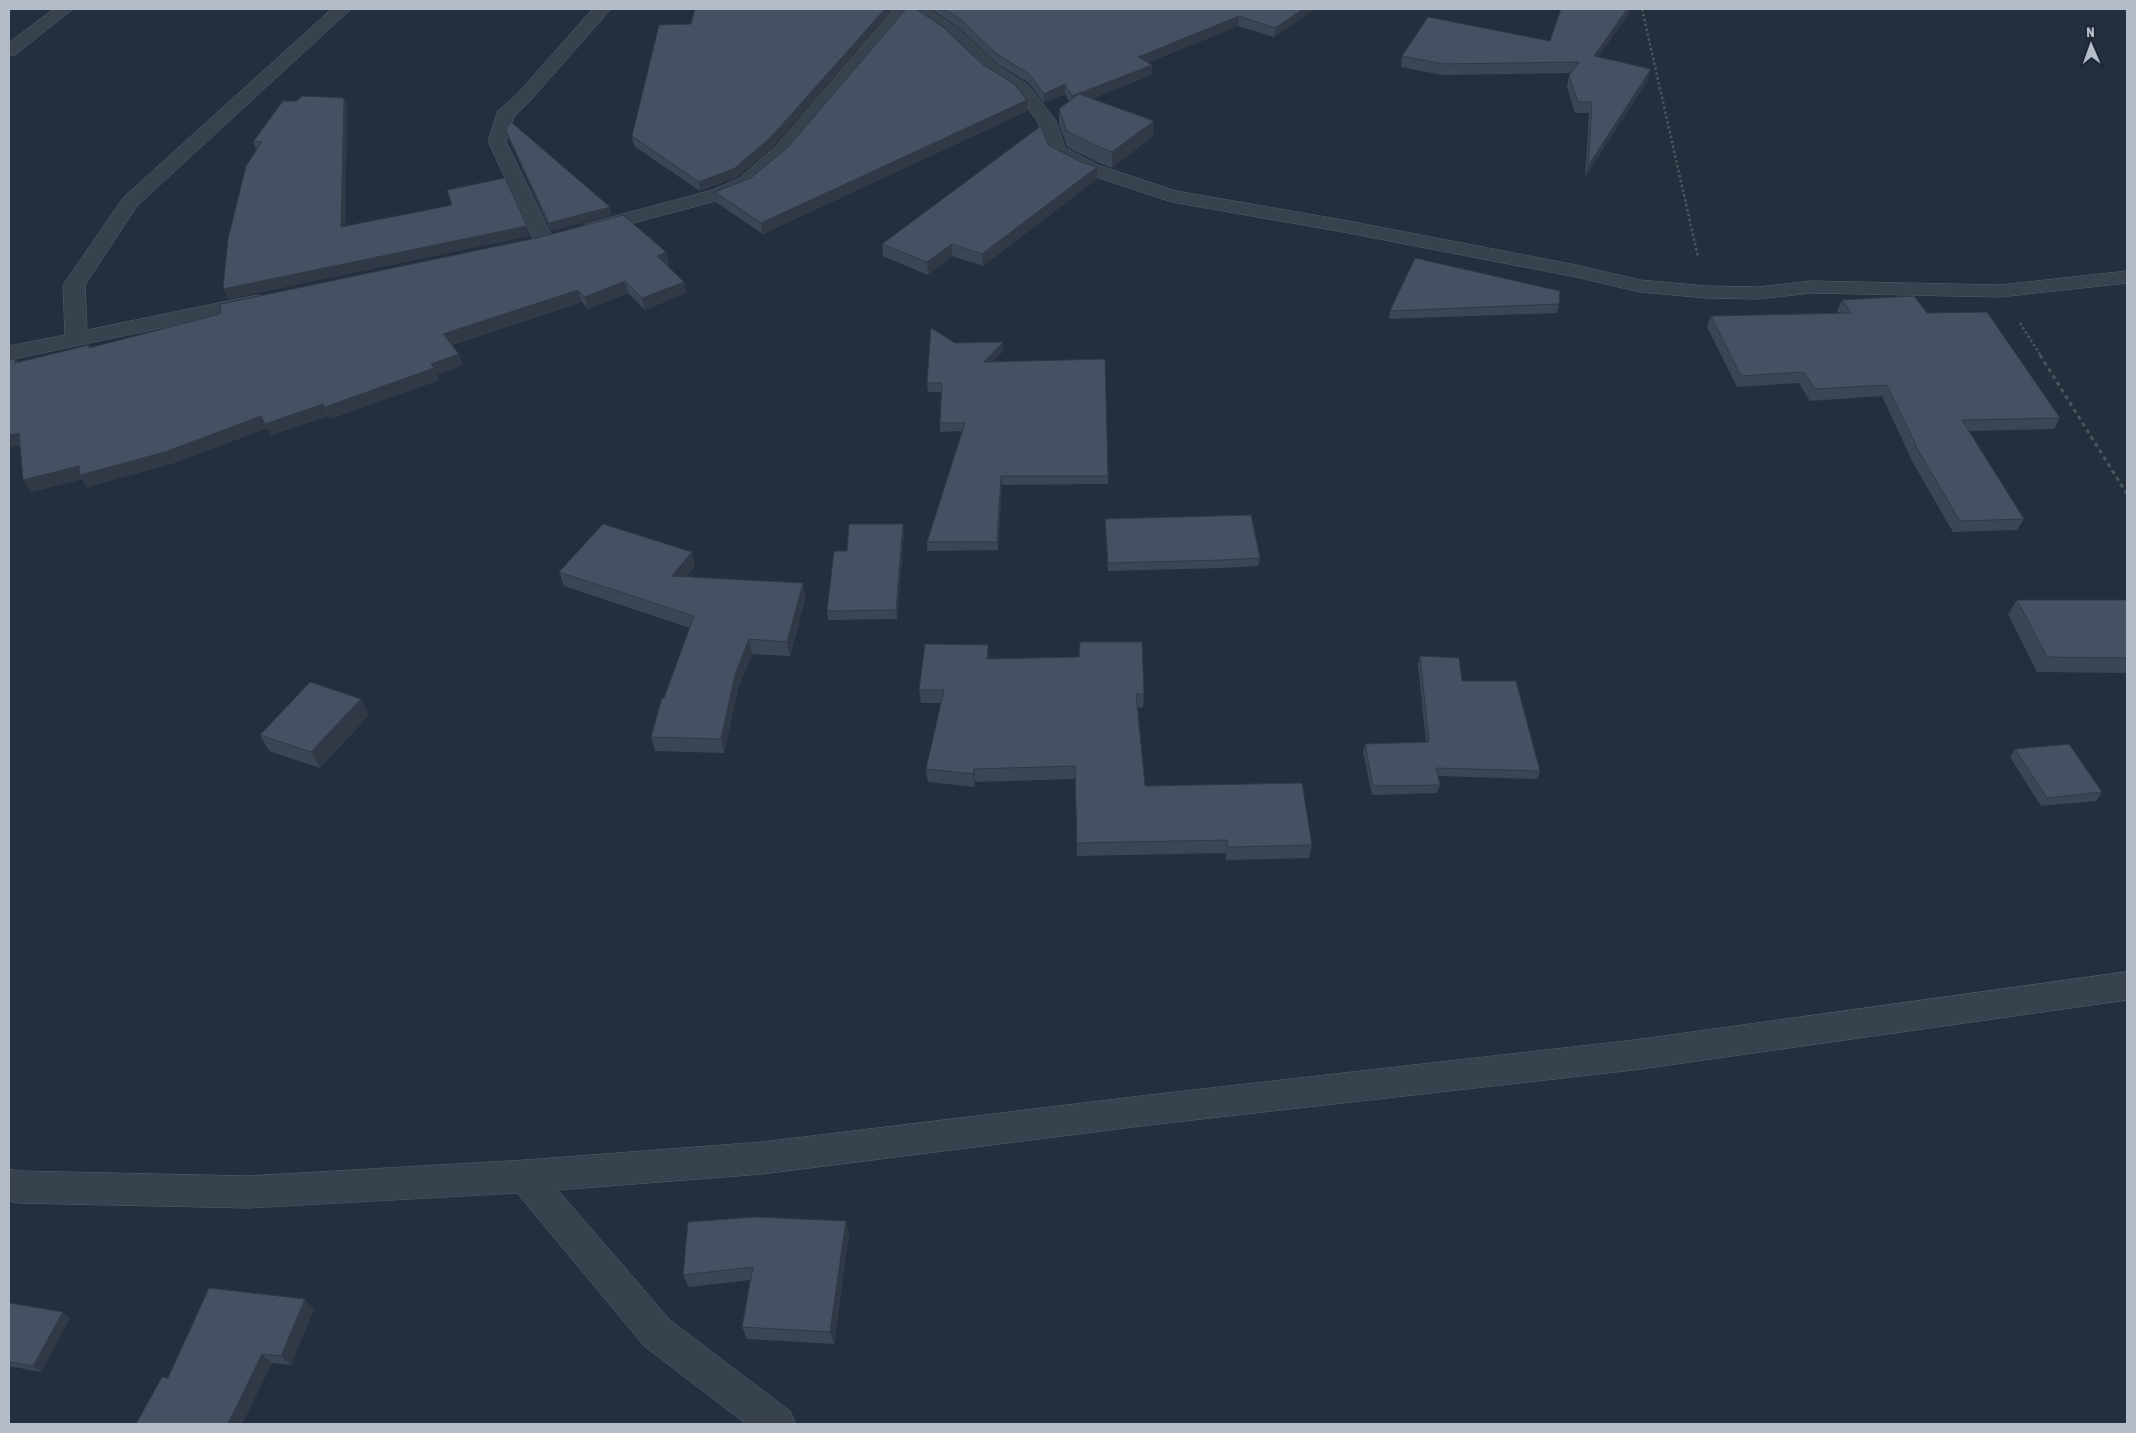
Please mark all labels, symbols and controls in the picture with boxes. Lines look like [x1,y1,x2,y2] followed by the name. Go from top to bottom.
[2066,20,2116,70] north arrow
[2086,24,2095,40] text: N

